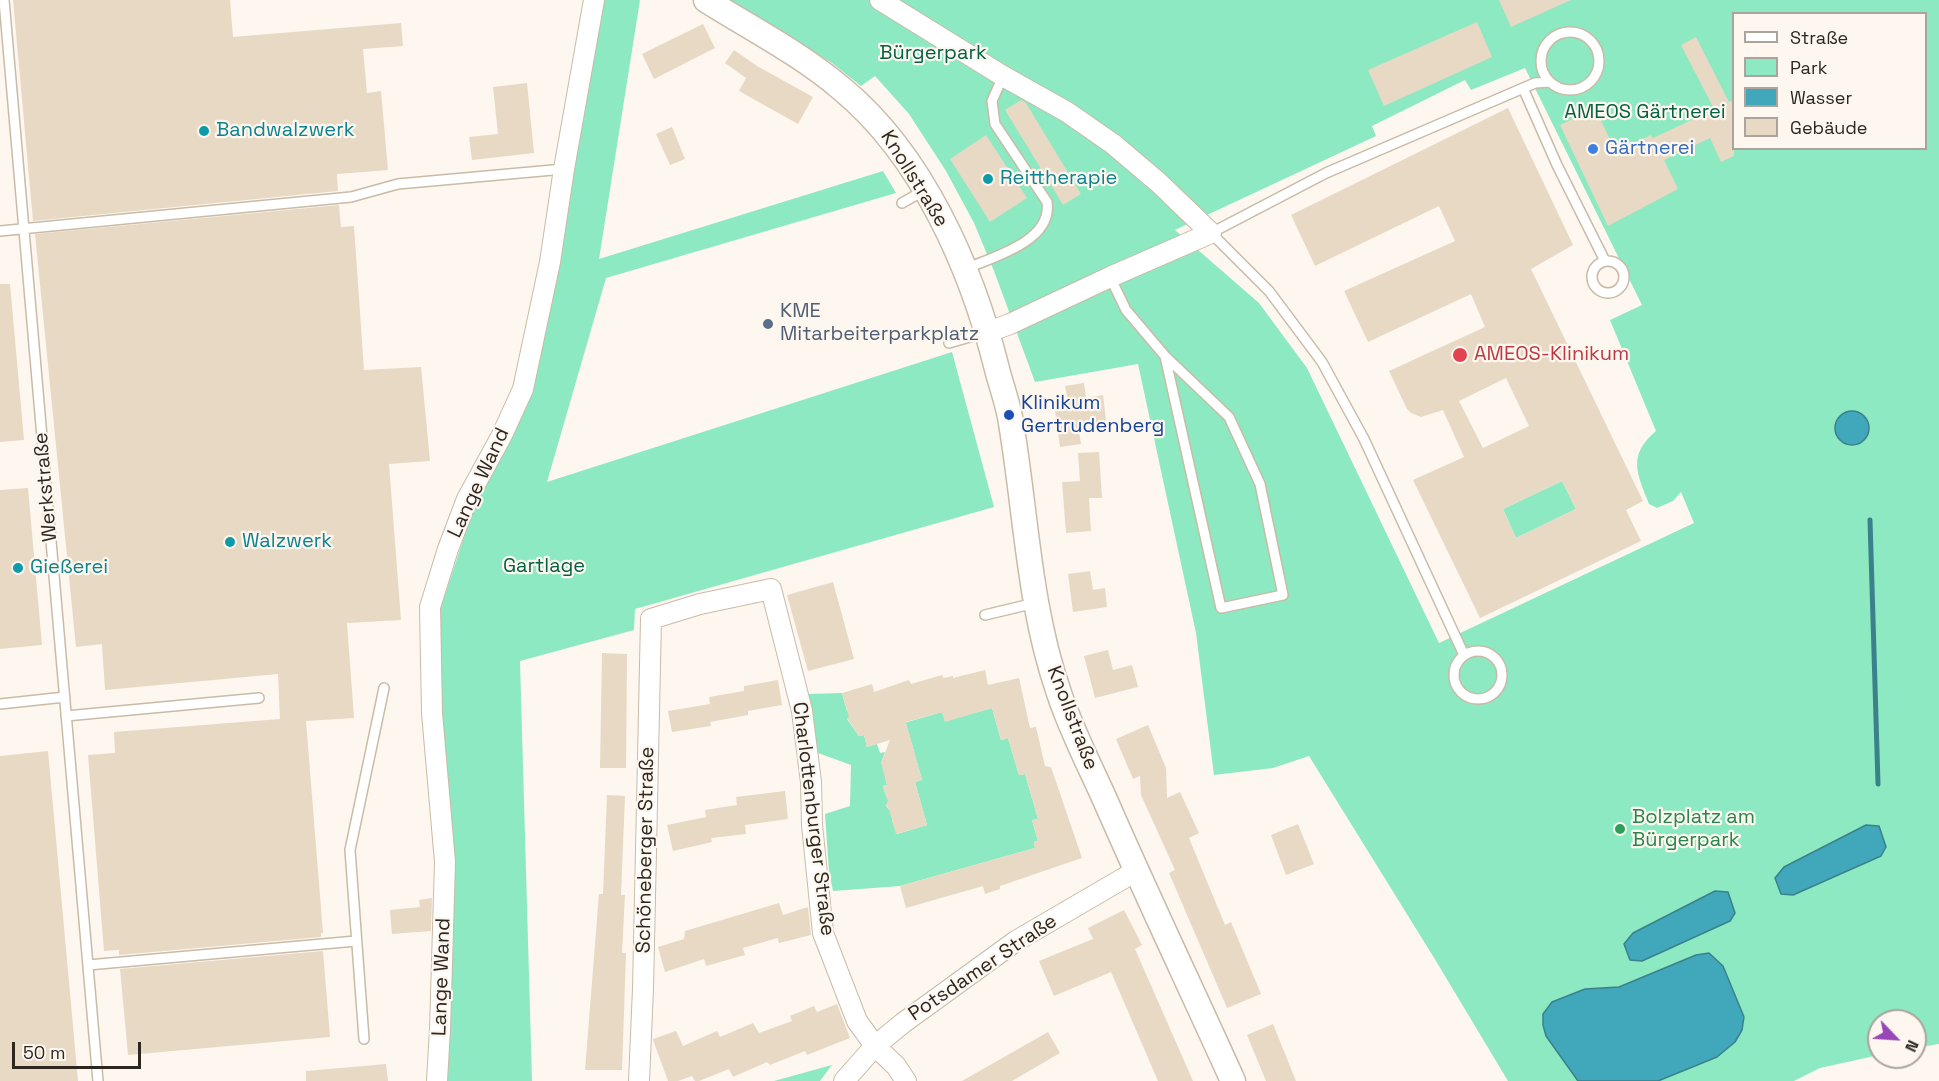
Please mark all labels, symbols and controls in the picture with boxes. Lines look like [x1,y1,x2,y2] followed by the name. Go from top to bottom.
[1732,12,1927,150] legend
[1790,26,1848,49] text: Straße
[879,42,987,66] park label: Bürgerpark
[1790,56,1827,79] text: Park
[1790,86,1852,109] text: Wasser
[1564,101,1726,125] park label: AMEOS Gärtnerei
[1790,116,1868,139] text: Gebäude
[216,119,354,143] place label: Bandwalzwerk
[197,124,211,138] marker: Bandwalzwerk
[875,126,953,232] street label: Knollstraße
[1605,137,1694,161] place label: Gärtnerei
[1586,142,1600,156] marker: Gärtnerei
[1000,167,1117,191] place label: Reittherapie
[981,172,995,186] marker: Reittherapie
[780,300,979,347] place label: KME Mitarbeiterparkplatz
[761,317,775,331] marker: KME Mitarbeiterparkplatz
[1474,343,1629,367] place label: AMEOS-Klinikum
[1451,346,1469,364] marker: AMEOS-Klinikum
[1021,392,1164,439] place label: Klinikum Gertrudenberg
[1002,408,1016,422] marker: Klinikum Gertrudenberg
[443,424,515,542] street label: Lange Wand
[29,431,63,543] street label: Werkstraße
[242,530,332,554] place label: Walzwerk
[223,535,237,549] marker: Walzwerk
[503,555,585,579] park label: Gartlage
[30,556,108,580] place label: Gießerei
[11,561,25,575] marker: Gießerei
[1041,663,1103,773] street label: Knollstraße
[787,701,839,937] street label: Charlottenburger Straße
[632,746,660,954] street label: Schöneberger Straße
[1632,806,1755,853] place label: Bolzplatz am Bürgerpark
[1613,822,1627,836] marker: Bolzplatz am Bürgerpark
[904,909,1062,1027] street label: Potsdamer Straße
[428,917,456,1037] street label: Lange Wand
[1867,1009,1927,1069] north arrow
[15,1030,144,1068] scale bar
[1900,1037,1924,1055] text: N
[23,1041,65,1064] text: 50 m

